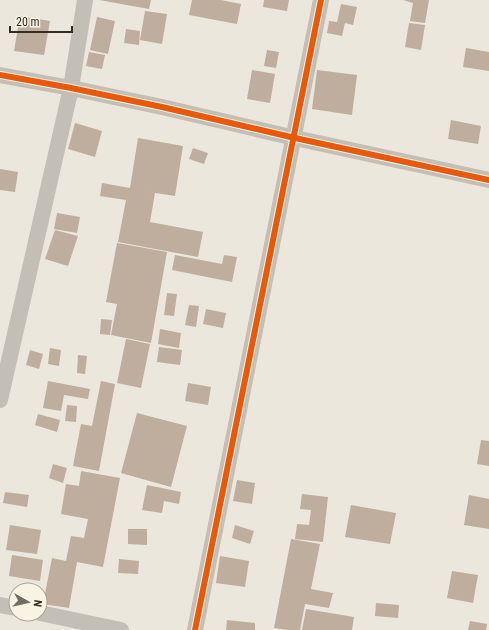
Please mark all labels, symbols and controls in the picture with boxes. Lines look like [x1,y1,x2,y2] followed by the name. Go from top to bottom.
[10,8,72,34] scale bar
[16,15,40,29] text: 20 m
[8,582,48,622] north arrow
[30,599,44,608] text: N

